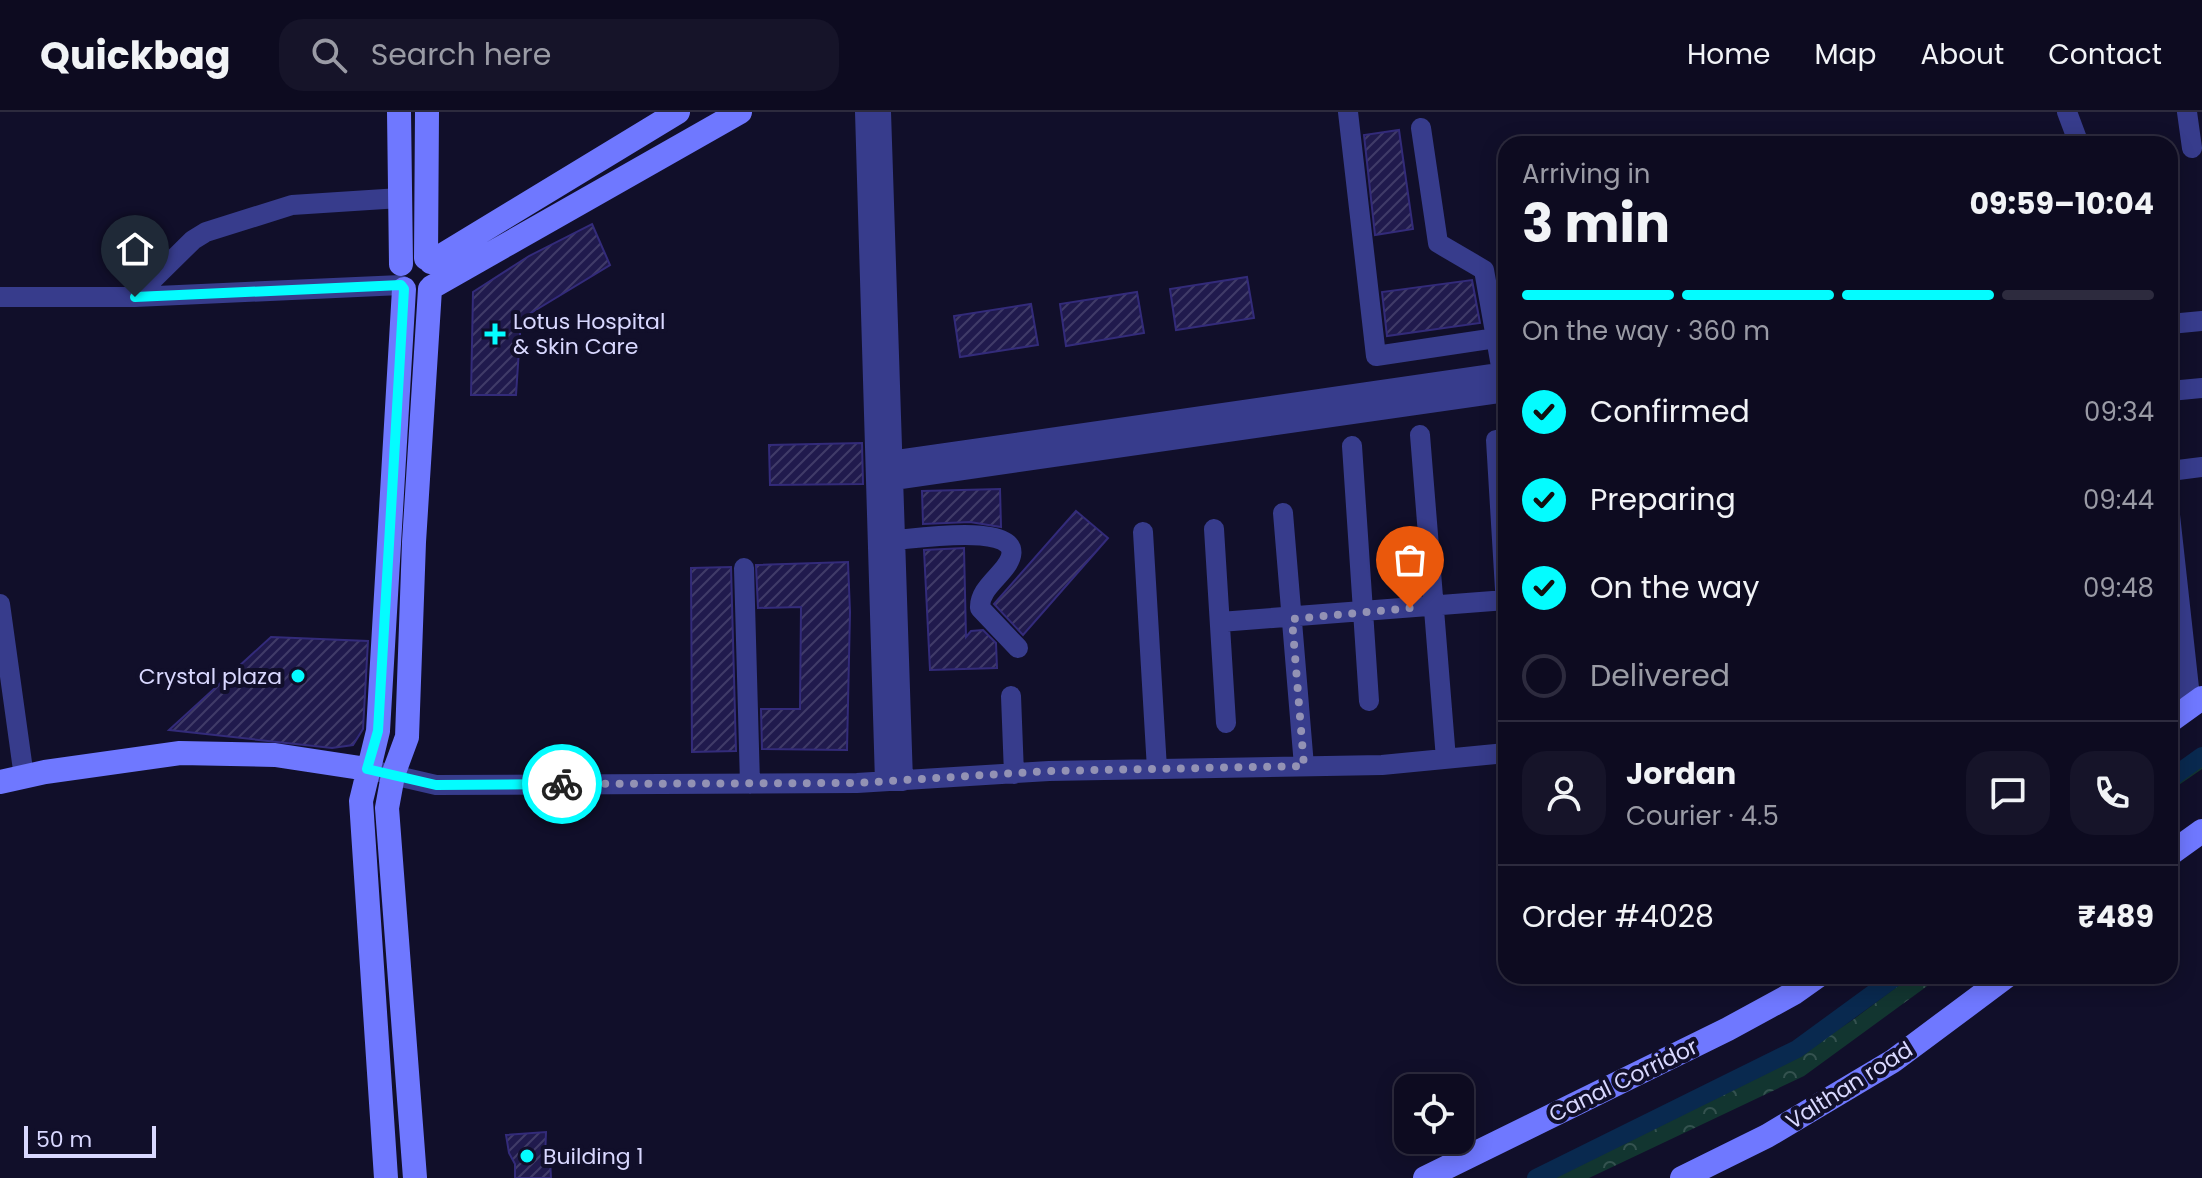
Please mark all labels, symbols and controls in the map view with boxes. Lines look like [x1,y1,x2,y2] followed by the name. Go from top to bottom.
[279,19,839,91] search box
[40,29,231,82] text: Quickbag
[307,33,351,77] icon: search
[371,33,551,76] text: Search here
[1687,35,1770,74] text: Home
[1814,35,1876,74] text: Map
[1920,35,2004,74] text: About
[2048,35,2162,74] text: Contact
[1522,156,1651,192] text: Arriving in
[1969,182,2154,225] text: 09:59–10:04
[1522,187,1670,260] text: 3 min
[101,215,169,297] pin
[113,227,157,271] icon: home
[513,306,665,362] place label: Lotus Hospital & Skin Care
[1522,313,1770,349] text: On the way · 360 m
[484,323,506,345] marker: Lotus Hospital & Skin Care
[1522,390,1566,434] icon: check
[1590,390,1750,433] text: Confirmed
[2084,394,2154,430] text: 09:34
[1522,478,1566,522] icon: check
[1590,478,1736,521] text: Preparing
[2083,482,2154,518] text: 09:44
[1376,526,1444,608] pin
[1388,538,1432,582] icon: bag
[1522,566,1566,610] icon: check
[1590,566,1759,609] text: On the way
[2083,570,2154,606] text: 09:48
[1590,654,1730,697] text: Delivered
[139,661,282,692] place label: Crystal plaza
[289,667,307,685] marker: Crystal plaza
[522,744,602,824] courier
[1522,751,1606,835] button: person
[1966,751,2050,835] button: chat
[2070,751,2154,835] button: phone
[1626,752,1736,795] text: Jordan
[540,762,584,806] icon: bike
[1626,798,1779,834] text: Courier · 4.5
[1522,895,1714,938] text: Order #4028
[2078,895,2154,938] text: ₹489
[1544,1031,1703,1130] street label: Canal Corridor
[1780,1034,1919,1137] street label: Valthan road
[1394,1074,1474,1154] map controls
[1394,1074,1474,1154] button: locate
[24,1122,156,1158] scale bar
[36,1124,92,1155] text: 50 m
[543,1141,644,1172] place label: Building 1
[518,1147,536,1165] marker: Building 1

